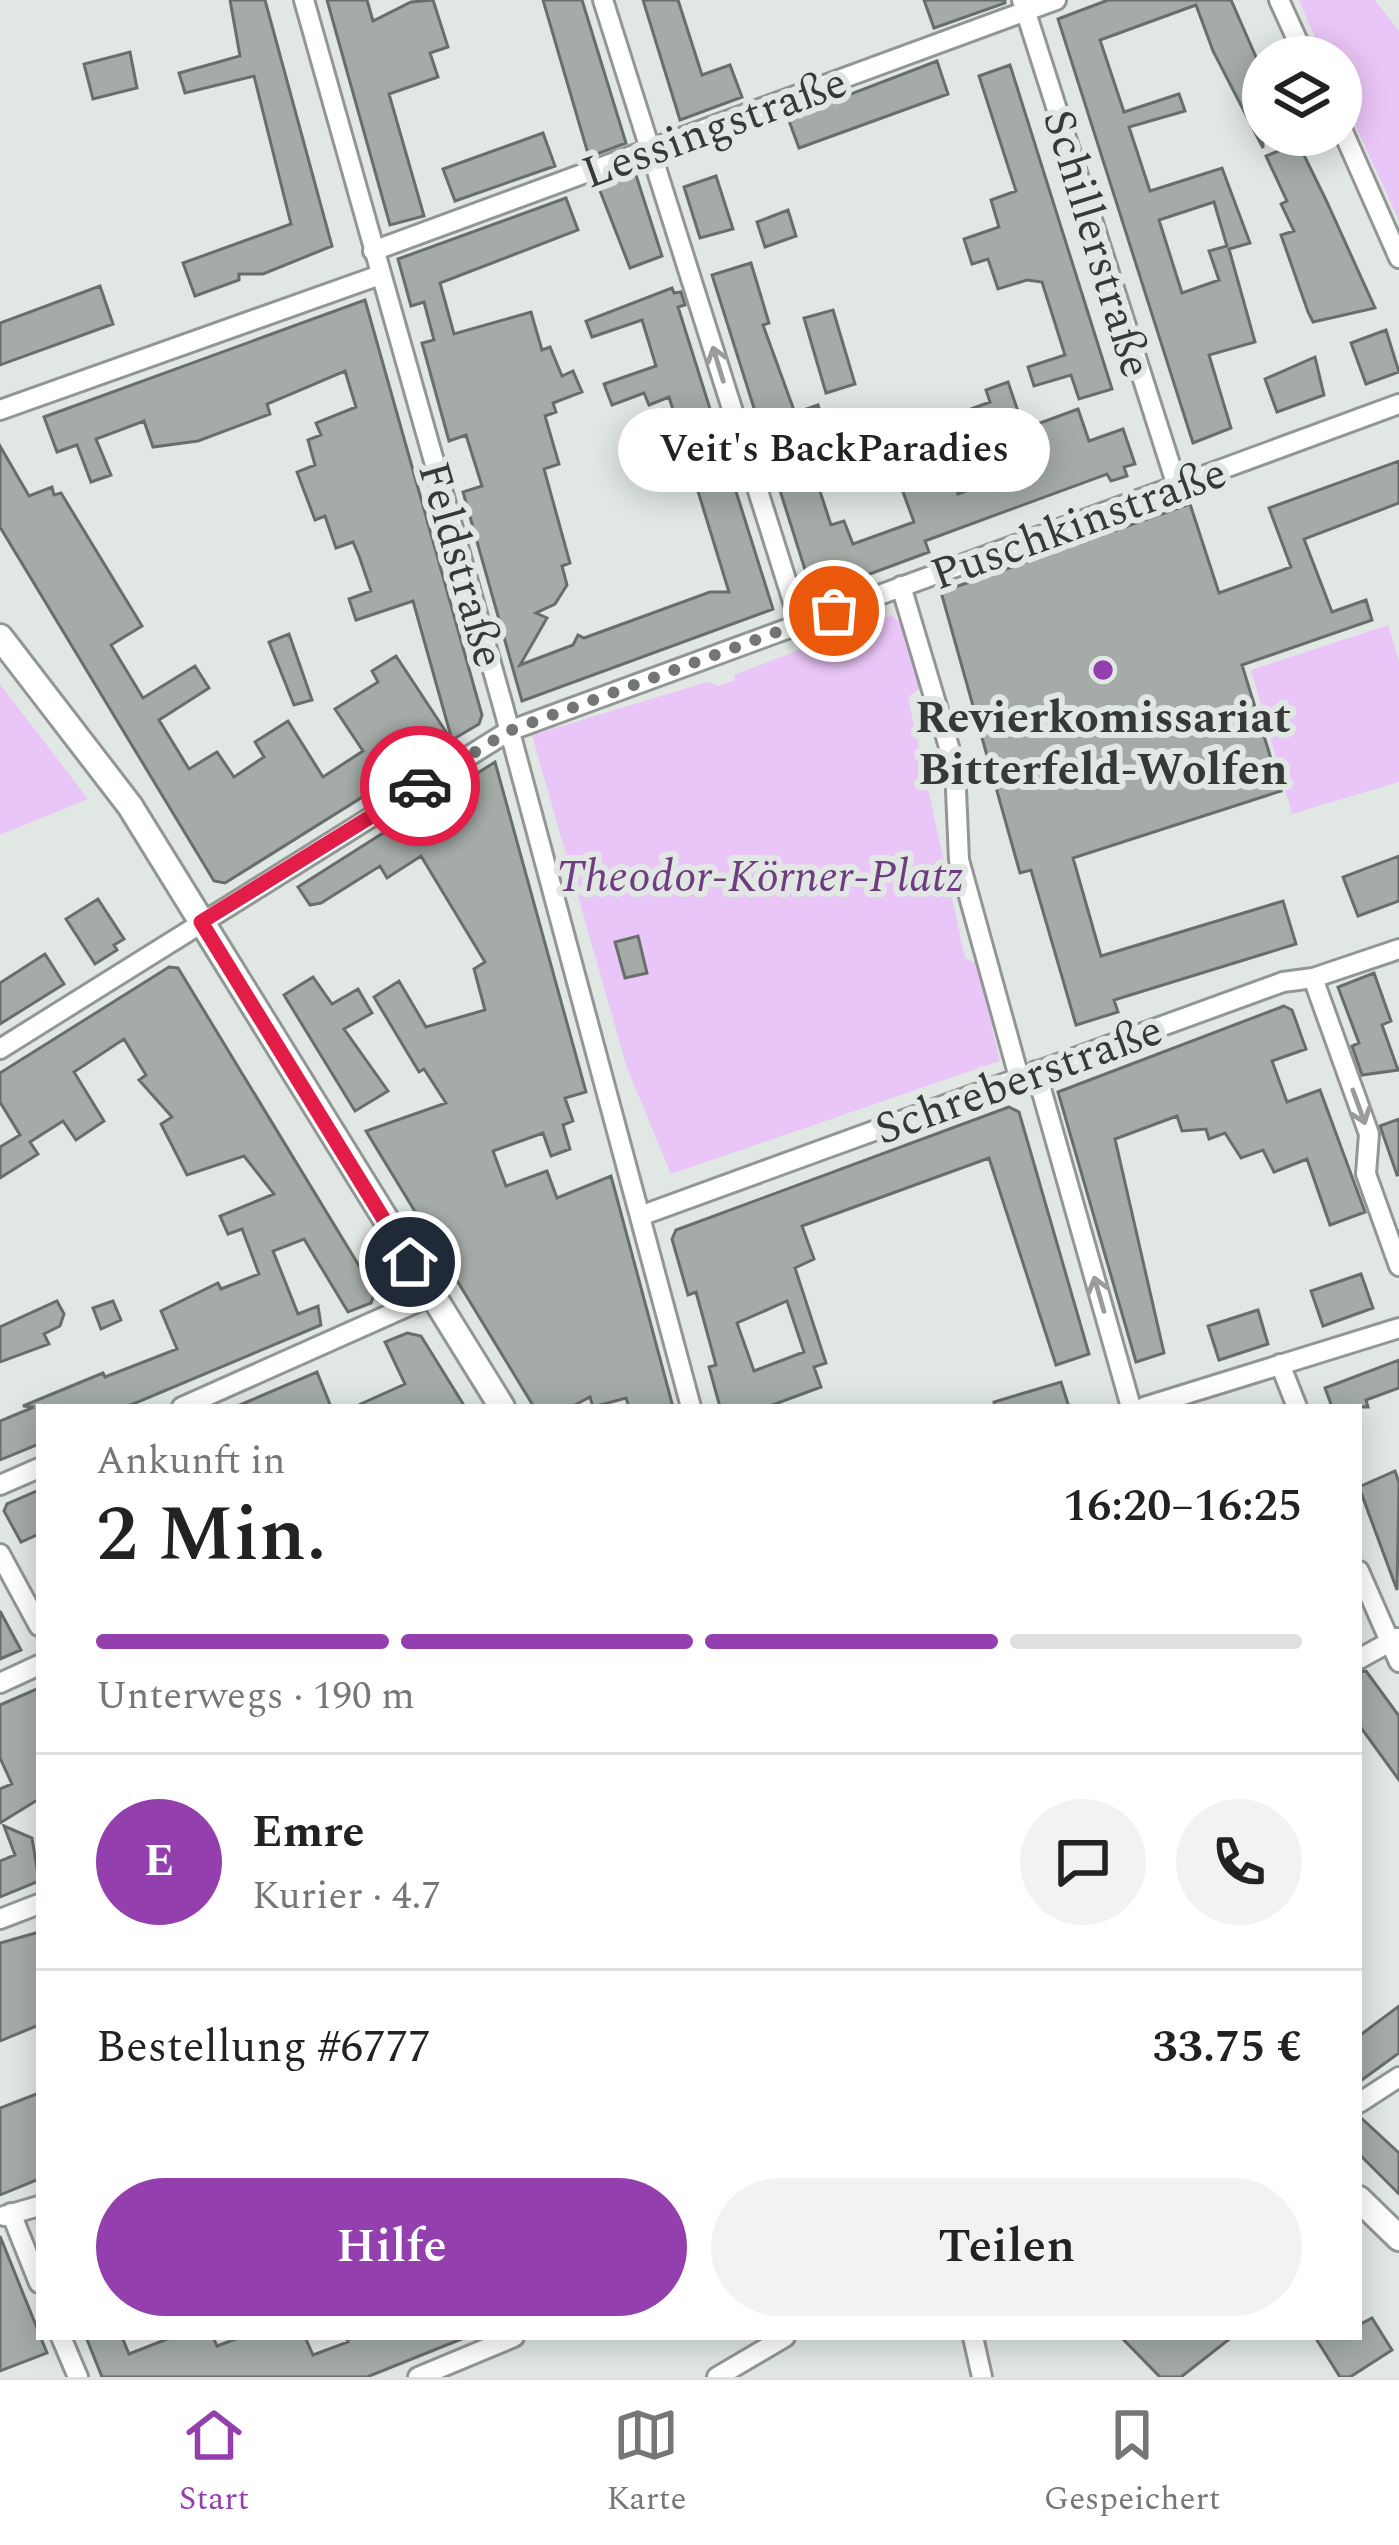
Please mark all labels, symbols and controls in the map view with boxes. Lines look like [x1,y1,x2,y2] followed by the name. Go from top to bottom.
[1242,36,1362,156] map controls
[1242,36,1362,156] button: layers
[573,48,857,208] street label: Lessingstraße
[1023,101,1170,386] street label: Schillerstraße
[706,346,728,384] one-way arrow
[618,407,1050,491] callout: Veit's BackParadies
[659,420,1009,479] text: Veit's BackParadies
[921,439,1236,610] street label: Puschkinstraße
[398,454,523,676] street label: Feldstraße
[783,560,885,662] pin
[801,578,867,644] icon: bag
[1090,657,1116,683] marker: Revierkomissariat Bitterfeld-Wolfen
[915,684,1291,805] place label: Revierkomissariat Bitterfeld-Wolfen
[360,726,480,846] courier
[387,753,453,819] icon: car
[556,843,964,912] park label: Theodor-Körner-Platz
[865,996,1172,1164] street label: Schreberstraße
[1350,1087,1371,1124] one-way arrow
[359,1211,461,1313] pin
[377,1229,443,1295] icon: home
[1087,1276,1109,1314] one-way arrow
[96,1432,286,1491] text: Ankunft in
[1063,1472,1302,1541] text: 16:20–16:25
[96,1476,327,1595] text: 2 Min.
[96,1667,415,1726] text: Unterwegs · 190 m
[252,1798,365,1867] text: Emre
[1020,1799,1146,1925] button: chat
[1176,1799,1302,1925] button: phone
[144,1827,174,1896] text: E
[252,1867,441,1926] text: Kurier · 4.7
[96,2013,431,2082] text: Bestellung #6777
[1152,2013,1302,2082] text: 33.75 €
[96,2178,687,2316] button: Hilfe
[711,2178,1302,2316] button: Teilen
[179,2402,249,2524] tab: Start
[606,2402,686,2524] tab: Karte
[1044,2402,1220,2524] tab: Gespeichert

